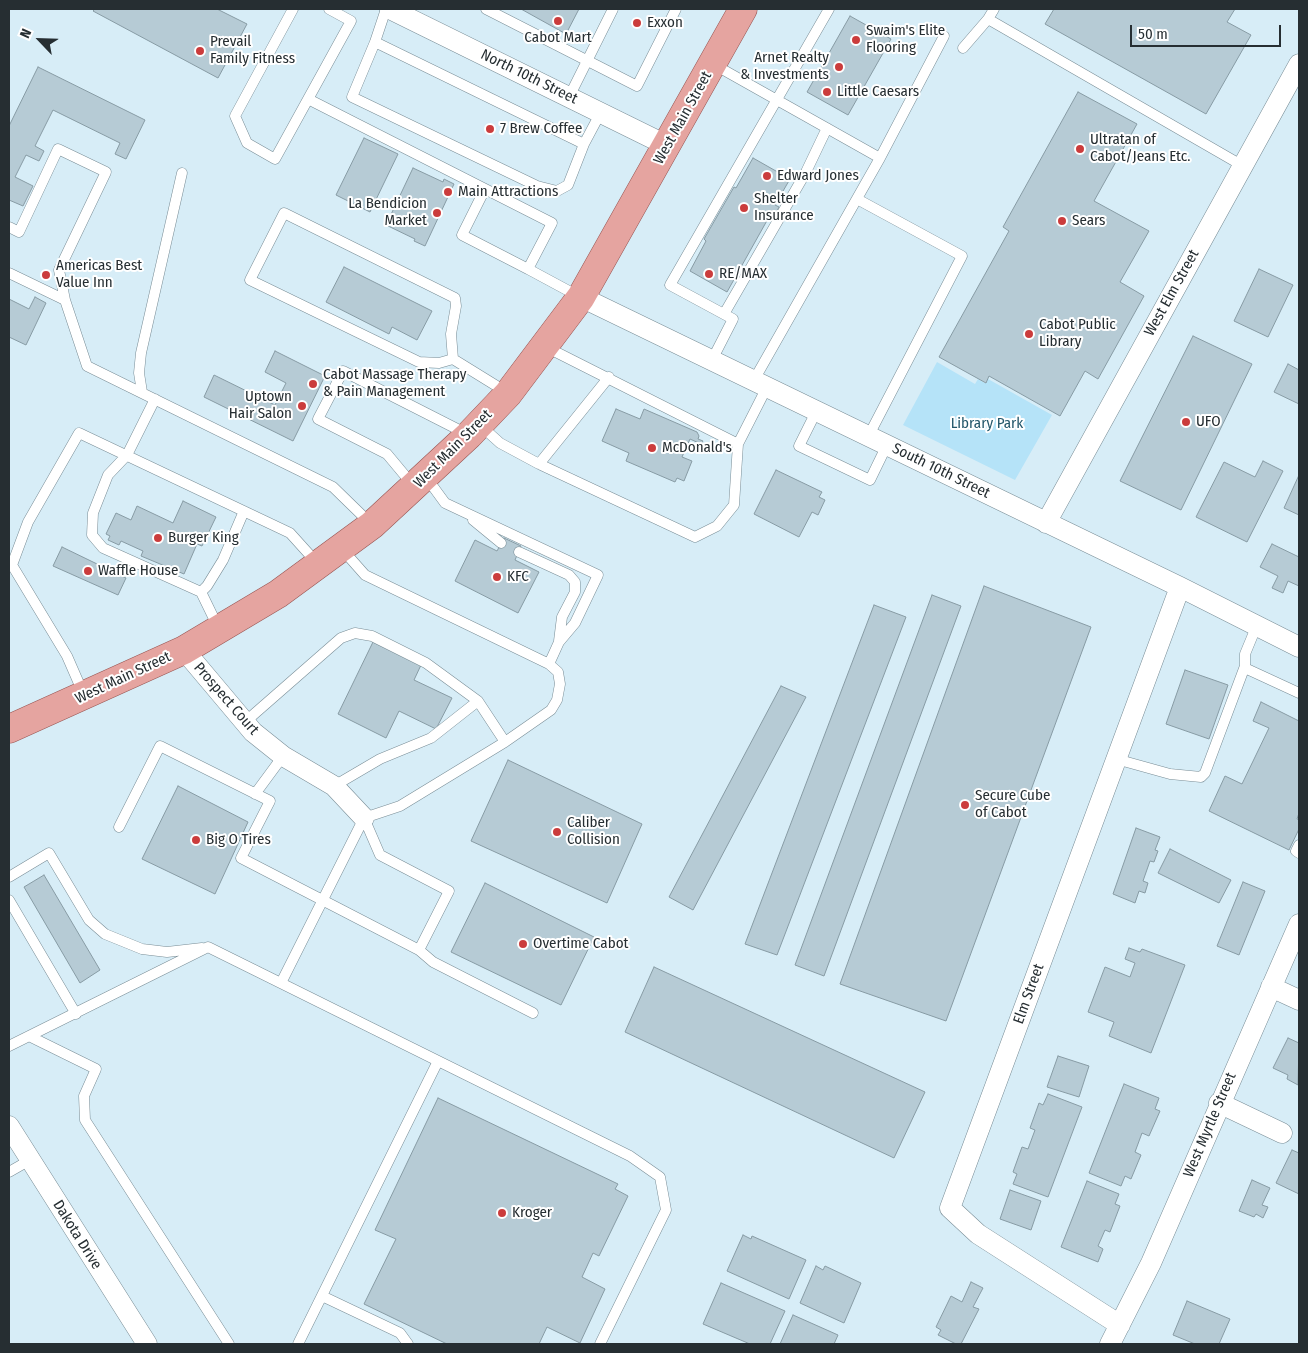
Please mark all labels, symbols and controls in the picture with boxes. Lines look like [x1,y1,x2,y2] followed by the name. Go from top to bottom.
[647,14,683,32] place label: Exxon
[15,15,65,65] north arrow
[552,15,564,27] marker: Cabot Mart
[1133,15,1284,47] scale bar
[631,17,643,29] marker: Exxon
[866,22,945,57] place label: Swaim's Elite Flooring
[1138,25,1168,43] text: 50 m
[16,26,35,41] text: N
[524,29,592,47] place label: Cabot Mart
[210,33,295,68] place label: Prevail Family Fitness
[850,34,862,46] marker: Swaim's Elite Flooring
[194,45,206,57] marker: Prevail Family Fitness
[478,46,580,108] street label: North 10th Street
[740,49,829,84] place label: Arnet Realty & Investments
[833,61,845,73] marker: Arnet Realty & Investments
[650,68,716,168] street label: West Main Street
[837,83,919,101] place label: Little Caesars
[821,86,833,98] marker: Little Caesars
[500,120,582,138] place label: 7 Brew Coffee
[484,123,496,135] marker: 7 Brew Coffee
[1090,131,1190,166] place label: Ultratan of Cabot/Jeans Etc.
[1074,143,1086,155] marker: Ultratan of Cabot/Jeans Etc.
[777,167,859,185] place label: Edward Jones
[761,170,773,182] marker: Edward Jones
[458,183,558,201] place label: Main Attractions
[442,186,454,198] marker: Main Attractions
[754,190,814,225] place label: Shelter Insurance
[348,195,427,230] place label: La Bendicion Market
[738,202,750,214] marker: Shelter Insurance
[431,207,443,219] marker: La Bendicion Market
[1072,212,1105,230] place label: Sears
[1056,215,1068,227] marker: Sears
[1141,247,1203,339] street label: West Elm Street
[56,257,142,292] place label: Americas Best Value Inn
[719,265,767,283] place label: RE/MAX
[703,268,715,280] marker: RE/MAX
[40,269,52,281] marker: Americas Best Value Inn
[1039,316,1116,351] place label: Cabot Public Library
[1023,328,1035,340] marker: Cabot Public Library
[323,366,467,401] place label: Cabot Massage Therapy & Pain Management
[307,378,319,390] marker: Cabot Massage Therapy & Pain Management
[229,388,292,423] place label: Uptown Hair Salon
[296,400,308,412] marker: Uptown Hair Salon
[410,406,496,492] street label: West Main Street
[1196,413,1221,431] place label: UFO
[951,415,1023,433] park label: Library Park
[1180,416,1192,428] marker: UFO
[662,439,732,457] place label: McDonald's
[889,440,993,502] street label: South 10th Street
[646,442,658,454] marker: McDonald's
[168,529,239,547] place label: Burger King
[152,532,164,544] marker: Burger King
[98,562,178,580] place label: Waffle House
[82,565,94,577] marker: Waffle House
[507,568,529,586] place label: KFC
[491,571,503,583] marker: KFC
[72,648,174,708] street label: West Main Street
[190,659,262,739] street label: Prospect Court
[975,787,1050,822] place label: Secure Cube of Cabot
[959,799,971,811] marker: Secure Cube of Cabot
[567,814,620,849] place label: Caliber Collision
[551,826,563,838] marker: Caliber Collision
[206,831,271,849] place label: Big O Tires
[190,834,202,846] marker: Big O Tires
[533,935,628,953] place label: Overtime Cabot
[517,938,529,950] marker: Overtime Cabot
[1010,961,1048,1027] street label: Elm Street
[1180,1070,1240,1180] street label: West Myrtle Street
[49,1197,105,1273] street label: Dakota Drive
[512,1204,552,1222] place label: Kroger
[496,1207,508,1219] marker: Kroger

